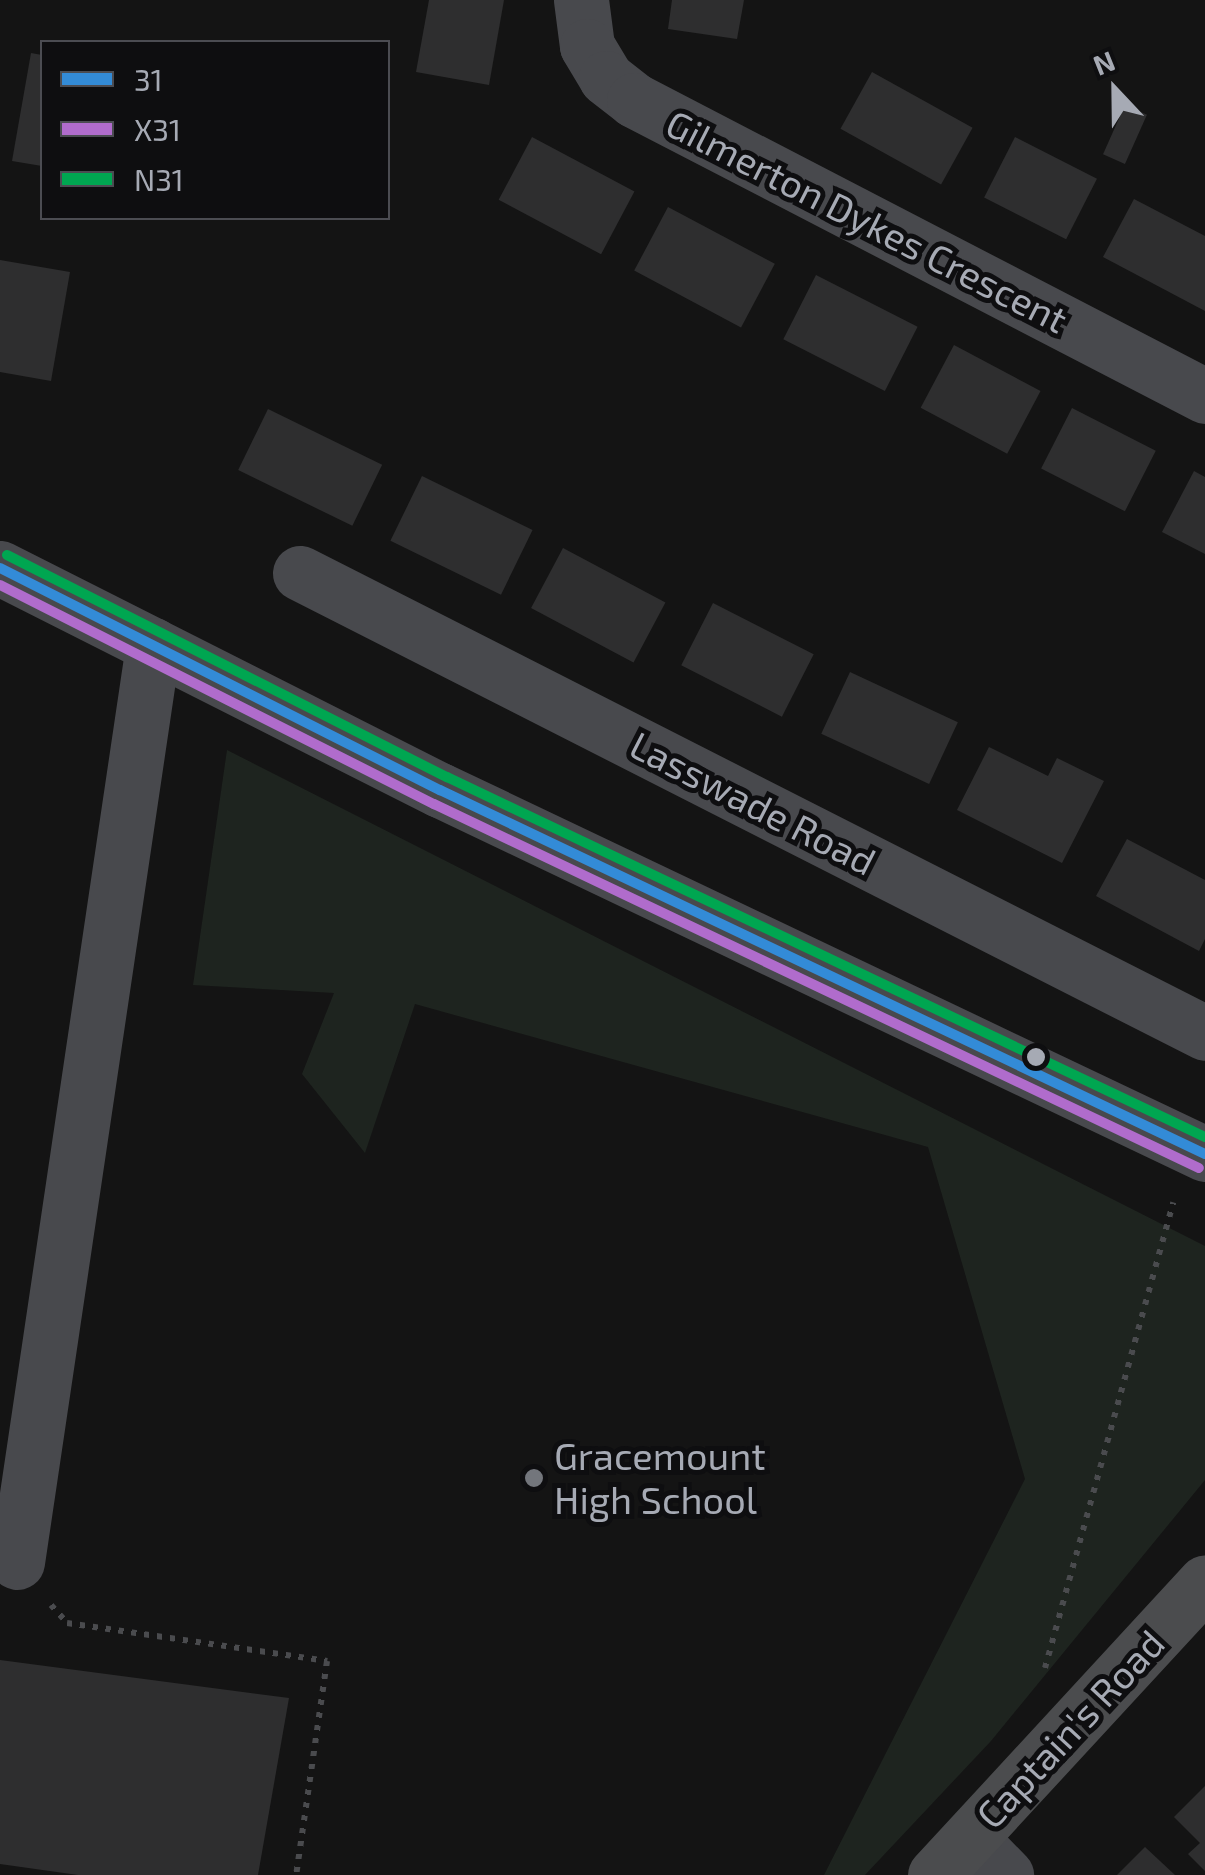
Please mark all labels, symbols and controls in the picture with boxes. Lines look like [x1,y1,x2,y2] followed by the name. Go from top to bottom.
[40,40,390,220] legend
[1065,40,1165,140] north arrow
[1088,43,1120,82] text: N
[134,61,163,97] text: 31
[659,100,1075,342] street label: Gilmerton Dykes Crescent
[134,111,181,147] text: X31
[134,161,184,197] text: N31
[623,722,883,884] street label: Lasswade Road
[1026,1047,1046,1067] unlabelled marker
[554,1433,766,1522] place label: Gracemount High School
[523,1467,545,1489] marker: Gracemount High School
[967,1620,1173,1838] street label: Captain's Road

